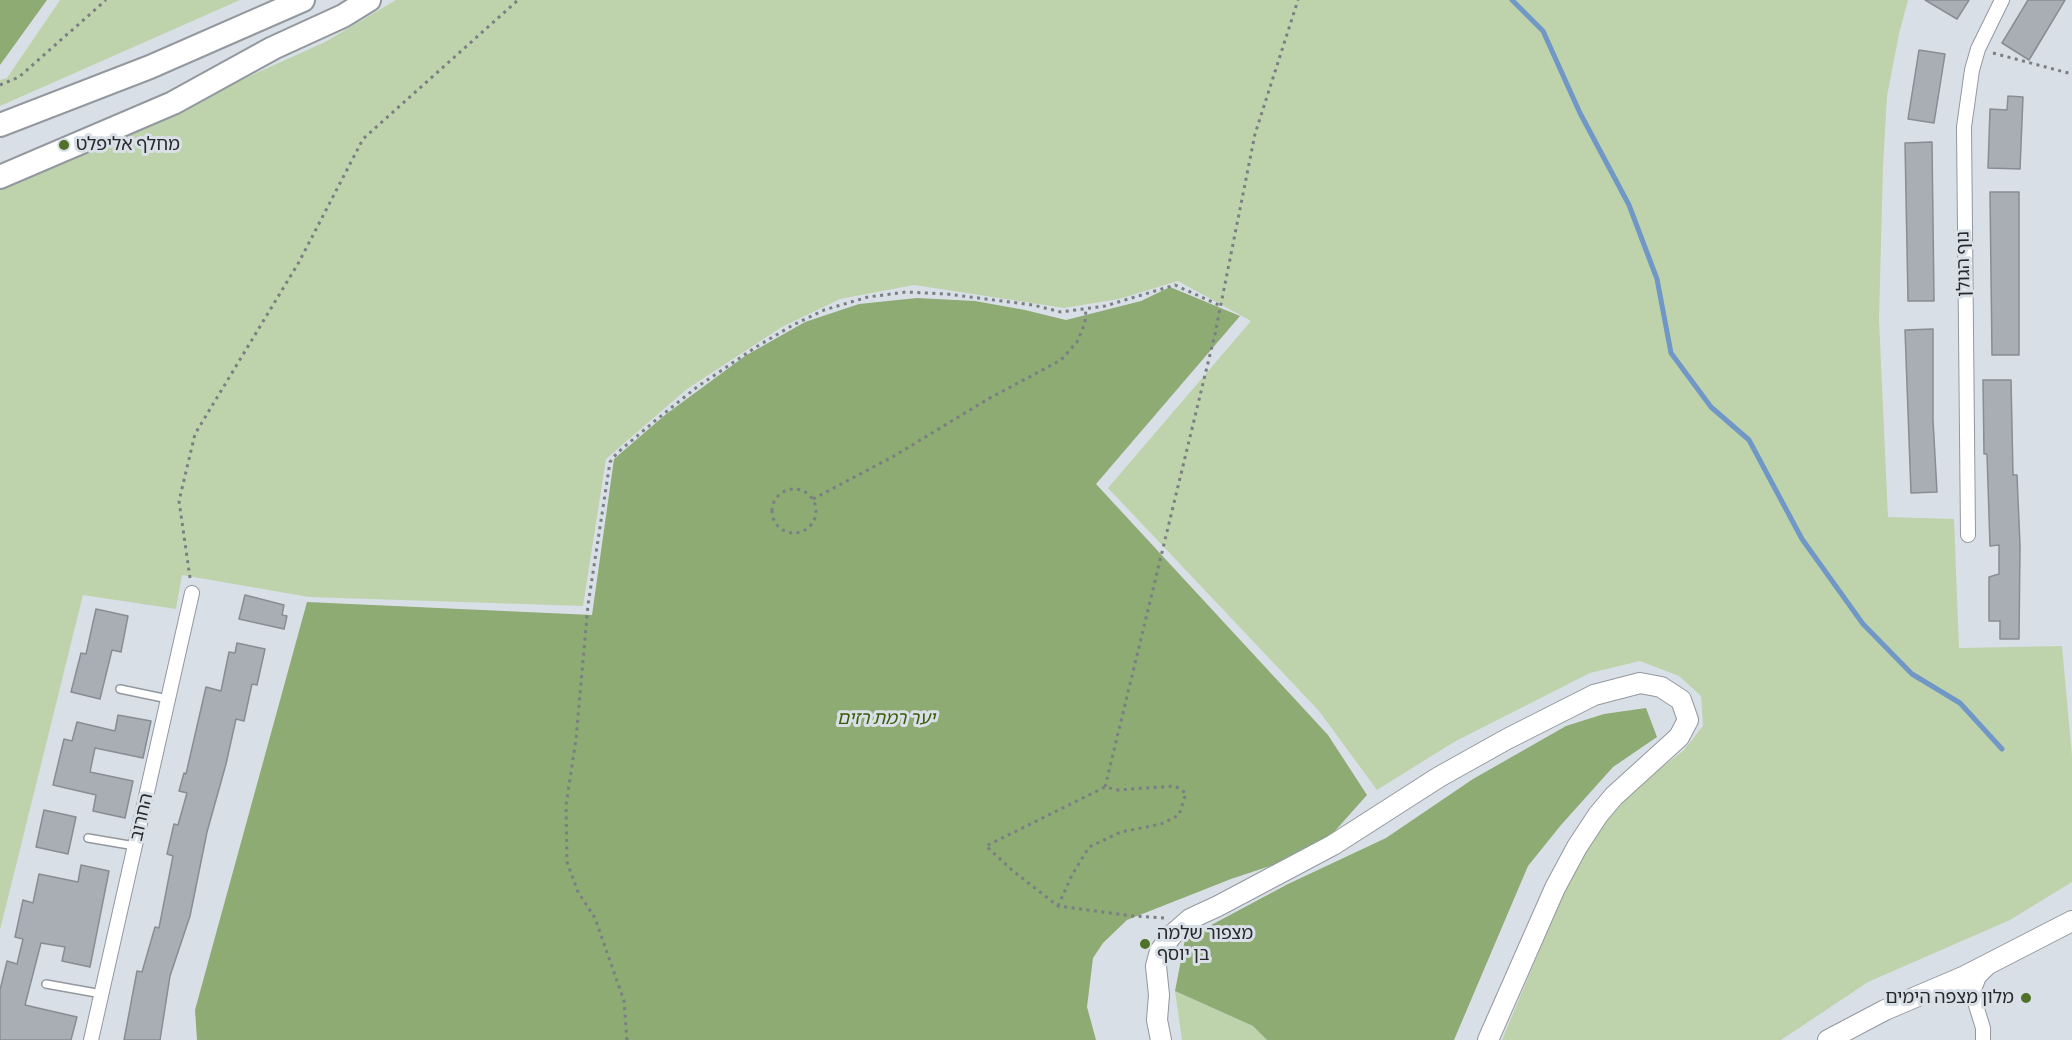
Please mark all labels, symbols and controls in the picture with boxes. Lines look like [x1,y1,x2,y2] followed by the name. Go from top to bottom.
[76,134,180,156] place label: מחלף אליפלט
[57,138,71,152] marker: מחלף אליפלט
[1953,231,1975,297] street label: נוף הגולן
[837,708,935,730] park label: יער רמת רזים
[126,791,158,843] street label: החרוב
[1157,923,1253,966] place label: מצפור שלמה בן יוסף
[1138,937,1152,951] marker: מצפור שלמה בן יוסף
[1885,987,2014,1009] place label: מלון מצפה הימים
[2019,991,2033,1005] marker: מלון מצפה הימים

